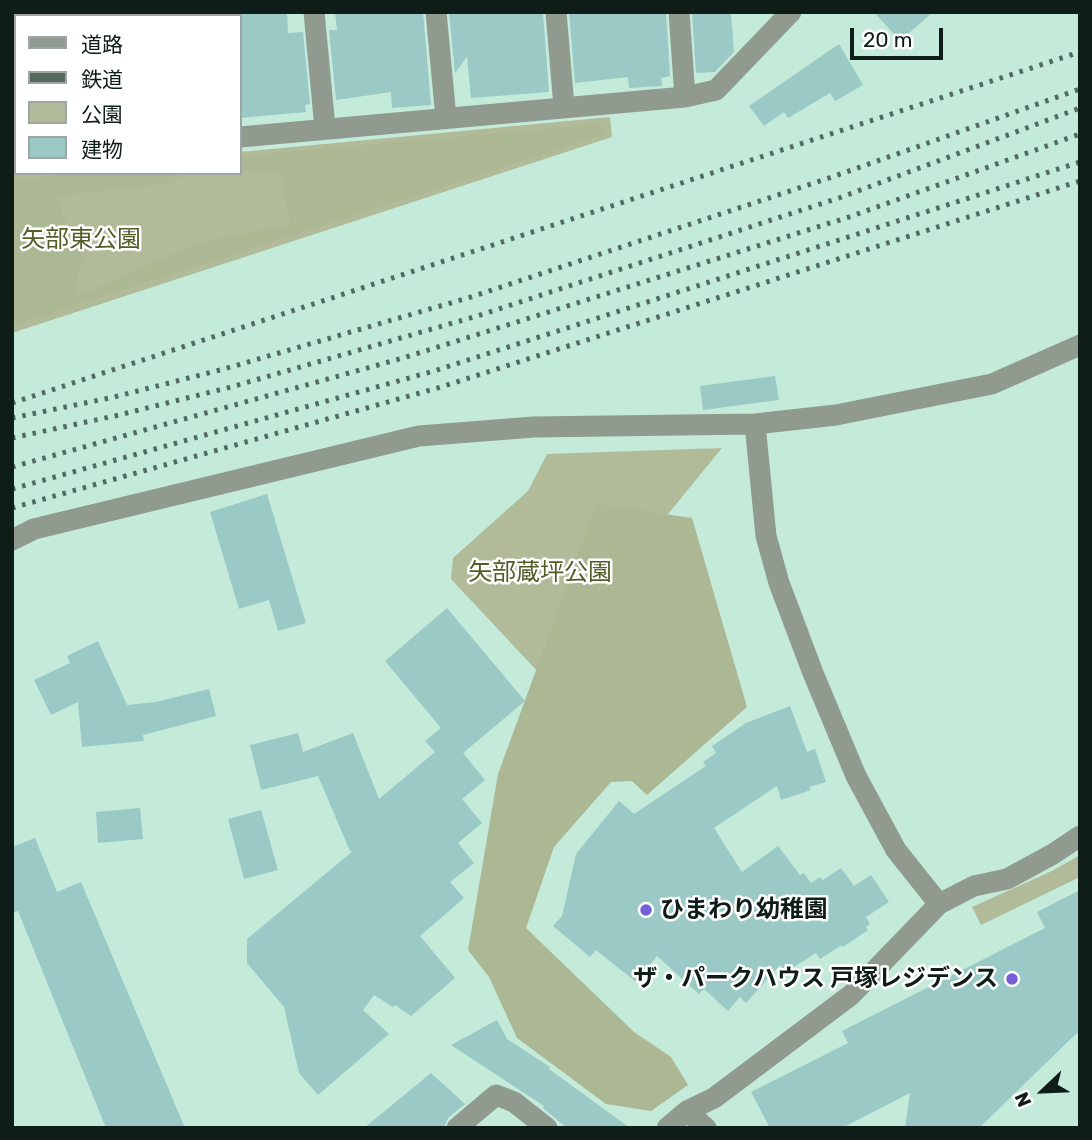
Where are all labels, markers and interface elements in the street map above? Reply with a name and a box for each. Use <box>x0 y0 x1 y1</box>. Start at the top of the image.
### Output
legend <box>14 14 242 175</box>
scale bar <box>854 14 947 58</box>
text: 20 m <box>863 27 912 52</box>
text: 道路 <box>81 32 123 57</box>
text: 鉄道 <box>81 67 123 92</box>
text: 公園 <box>81 102 123 127</box>
text: 建物 <box>81 137 123 162</box>
park label: 矢部東公園 <box>21 226 141 254</box>
park label: 矢部蔵坪公園 <box>468 559 612 587</box>
place label: ひまわり幼稚園 <box>660 896 828 924</box>
marker: ひまわり幼稚園 <box>638 902 654 918</box>
place label: ザ・パークハウス 戸塚レジデンス <box>633 965 998 993</box>
marker: ザ・パークハウス 戸塚レジデンス <box>1004 971 1020 987</box>
north arrow <box>1008 1056 1078 1126</box>
text: N <box>1010 1089 1036 1110</box>

